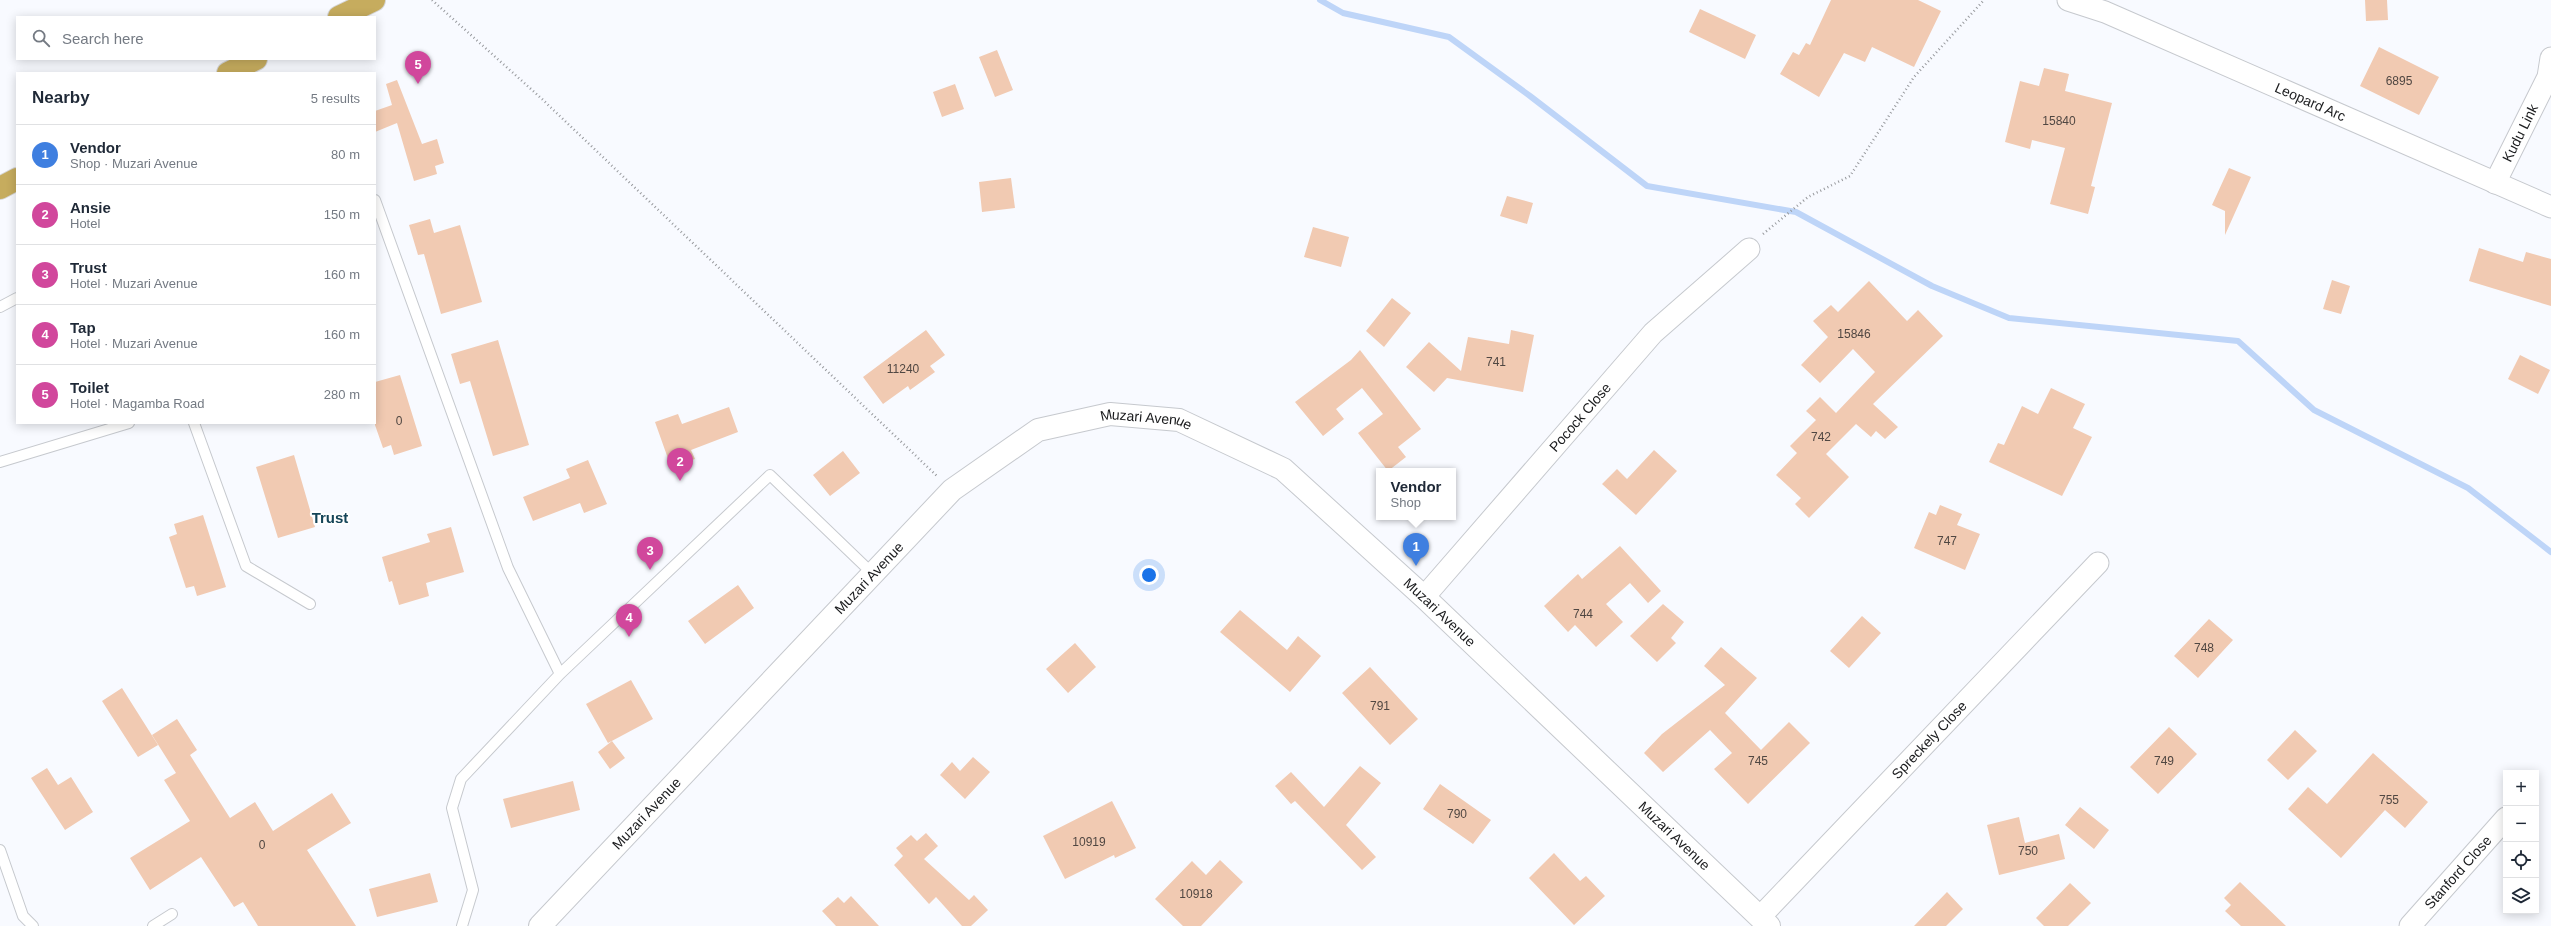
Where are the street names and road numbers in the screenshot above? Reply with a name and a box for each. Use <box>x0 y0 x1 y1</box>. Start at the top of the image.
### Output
street label: Leopard Arc <box>2272 79 2348 124</box>
street label: Kudu Link <box>2499 101 2542 164</box>
street label: Pocock Close <box>1546 379 1614 455</box>
street label: Muzari Avenue <box>1099 406 1195 433</box>
street label: Muzari Avenue <box>831 539 907 617</box>
street label: Muzari Avenue <box>1401 575 1479 650</box>
street label: Spreckely Close <box>1888 698 1970 782</box>
street label: Muzari Avenue <box>609 774 684 852</box>
street label: Muzari Avenue <box>1635 798 1713 874</box>
street label: Stanford Close <box>2421 832 2495 912</box>

